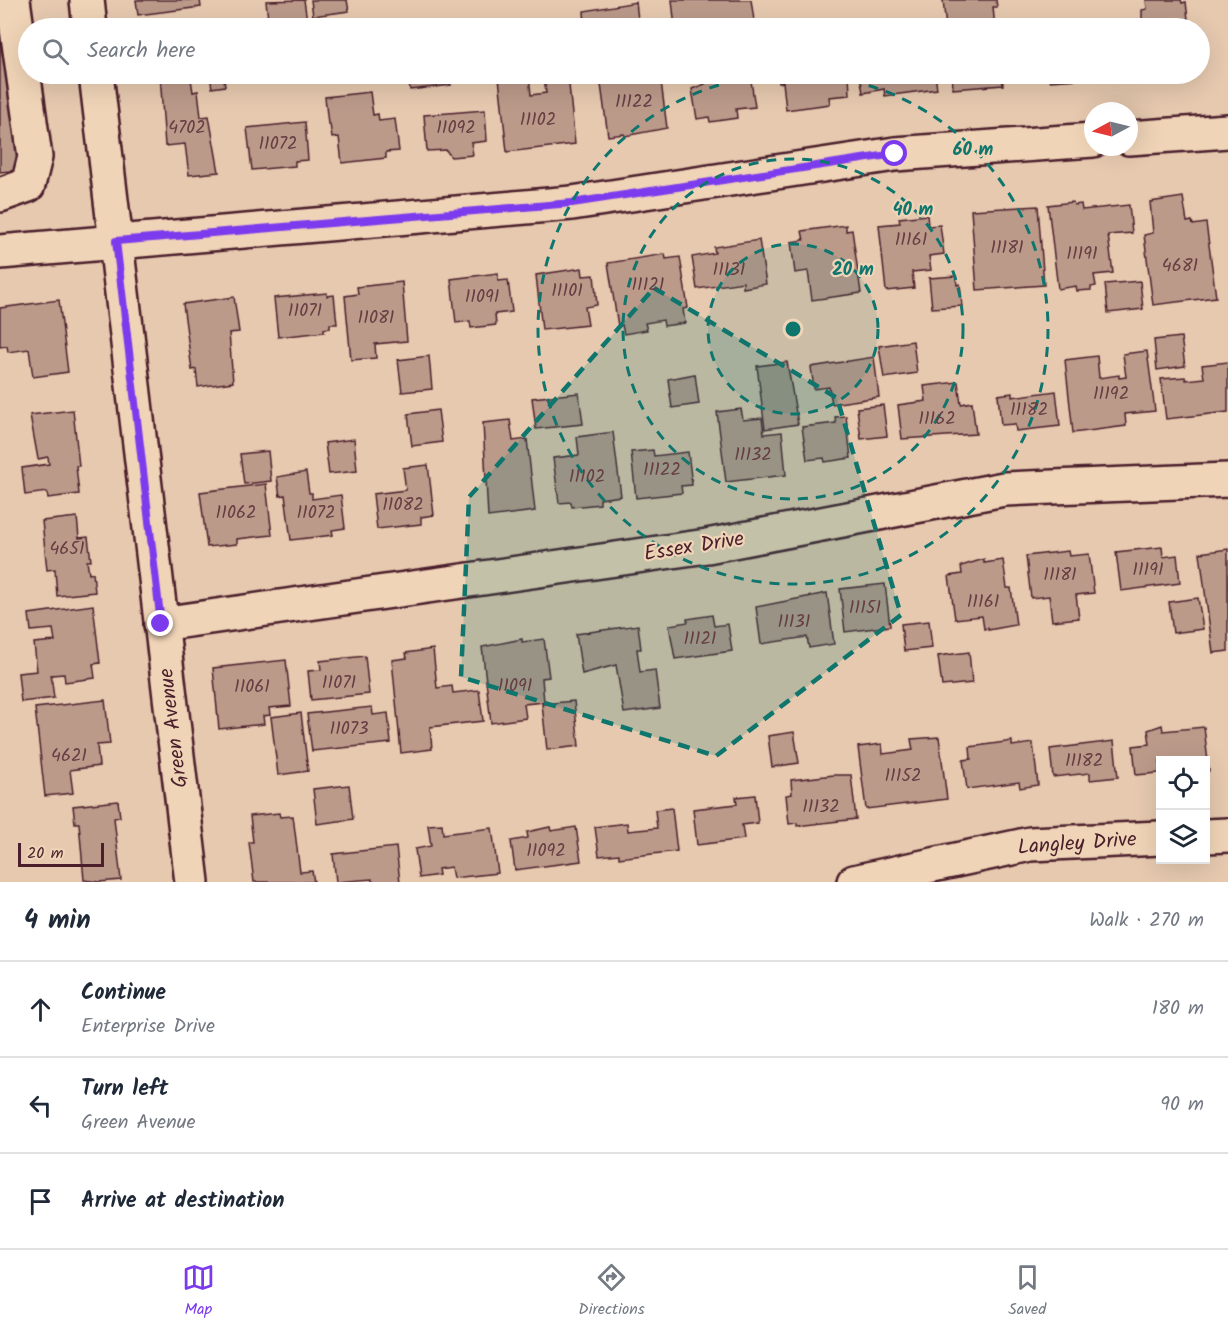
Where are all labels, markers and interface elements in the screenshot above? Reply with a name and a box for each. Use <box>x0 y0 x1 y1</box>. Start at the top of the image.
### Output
search box <box>18 18 1210 84</box>
text: Search here <box>87 34 195 69</box>
icon: search <box>39 35 72 68</box>
house number: 11122 <box>615 88 653 117</box>
north arrow <box>1084 102 1138 156</box>
house number: 11102 <box>520 106 556 135</box>
house number: 4702 <box>168 114 206 143</box>
house number: 11092 <box>436 114 476 143</box>
house number: 11072 <box>258 130 298 159</box>
text: 60 m <box>953 136 994 165</box>
route start <box>881 140 907 166</box>
text: 40 m <box>893 196 934 225</box>
house number: 11161 <box>895 226 927 255</box>
house number: 11181 <box>990 234 1024 263</box>
house number: 11191 <box>1066 240 1098 269</box>
house number: 4681 <box>1162 252 1198 281</box>
house number: 11131 <box>713 256 745 285</box>
text: 20 m <box>832 256 874 285</box>
house number: 11121 <box>631 271 665 300</box>
house number: 11101 <box>551 277 583 306</box>
house number: 11091 <box>465 283 499 312</box>
house number: 11071 <box>288 297 322 326</box>
house number: 11081 <box>358 304 394 333</box>
centre of rings <box>783 319 803 339</box>
house number: 11192 <box>1093 380 1129 409</box>
house number: 11182 <box>1010 396 1048 425</box>
house number: 11162 <box>918 405 956 434</box>
house number: 11132 <box>734 441 772 470</box>
house number: 11122 <box>643 456 681 485</box>
house number: 11102 <box>569 463 605 492</box>
house number: 11082 <box>382 491 424 520</box>
house number: 11062 <box>216 499 256 528</box>
house number: 11072 <box>296 499 336 528</box>
street label: Essex Drive <box>642 523 747 571</box>
house number: 4651 <box>49 535 85 564</box>
house number: 11191 <box>1132 556 1164 585</box>
house number: 11181 <box>1043 561 1077 590</box>
house number: 11161 <box>967 588 999 617</box>
house number: 11151 <box>849 594 881 623</box>
house number: 11131 <box>778 608 810 637</box>
route end <box>147 610 173 636</box>
house number: 11121 <box>683 625 717 654</box>
street label: Green Avenue <box>150 666 198 790</box>
house number: 11071 <box>322 669 356 698</box>
house number: 11091 <box>498 672 532 701</box>
house number: 11061 <box>234 673 270 702</box>
house number: 11073 <box>330 715 368 744</box>
house number: 4621 <box>51 742 87 771</box>
house number: 11182 <box>1065 747 1103 776</box>
map controls <box>1156 756 1210 864</box>
button: locate <box>1156 756 1210 810</box>
house number: 11152 <box>884 762 922 791</box>
house number: 11132 <box>802 793 840 822</box>
button: layers <box>1156 810 1210 864</box>
street label: Langley Drive <box>1016 823 1138 865</box>
house number: 11092 <box>526 837 566 866</box>
scale bar <box>18 840 104 868</box>
text: 20 m <box>27 841 63 866</box>
text: 4 min <box>24 900 91 942</box>
text: Walk · 270 m <box>1089 905 1204 937</box>
text: Continue <box>81 976 166 1011</box>
icon: ahead <box>24 993 57 1026</box>
text: 180 m <box>1152 993 1204 1025</box>
text: Enterprise Drive <box>81 1011 215 1043</box>
text: Turn left <box>81 1072 168 1107</box>
icon: left <box>24 1089 57 1122</box>
text: 90 m <box>1160 1089 1204 1121</box>
text: Green Avenue <box>81 1107 195 1139</box>
text: Arrive at destination <box>81 1184 284 1219</box>
icon: arrive <box>24 1185 57 1218</box>
tab: Map <box>182 1261 215 1322</box>
tab: Directions <box>578 1261 645 1322</box>
tab: Saved <box>1008 1261 1046 1322</box>

